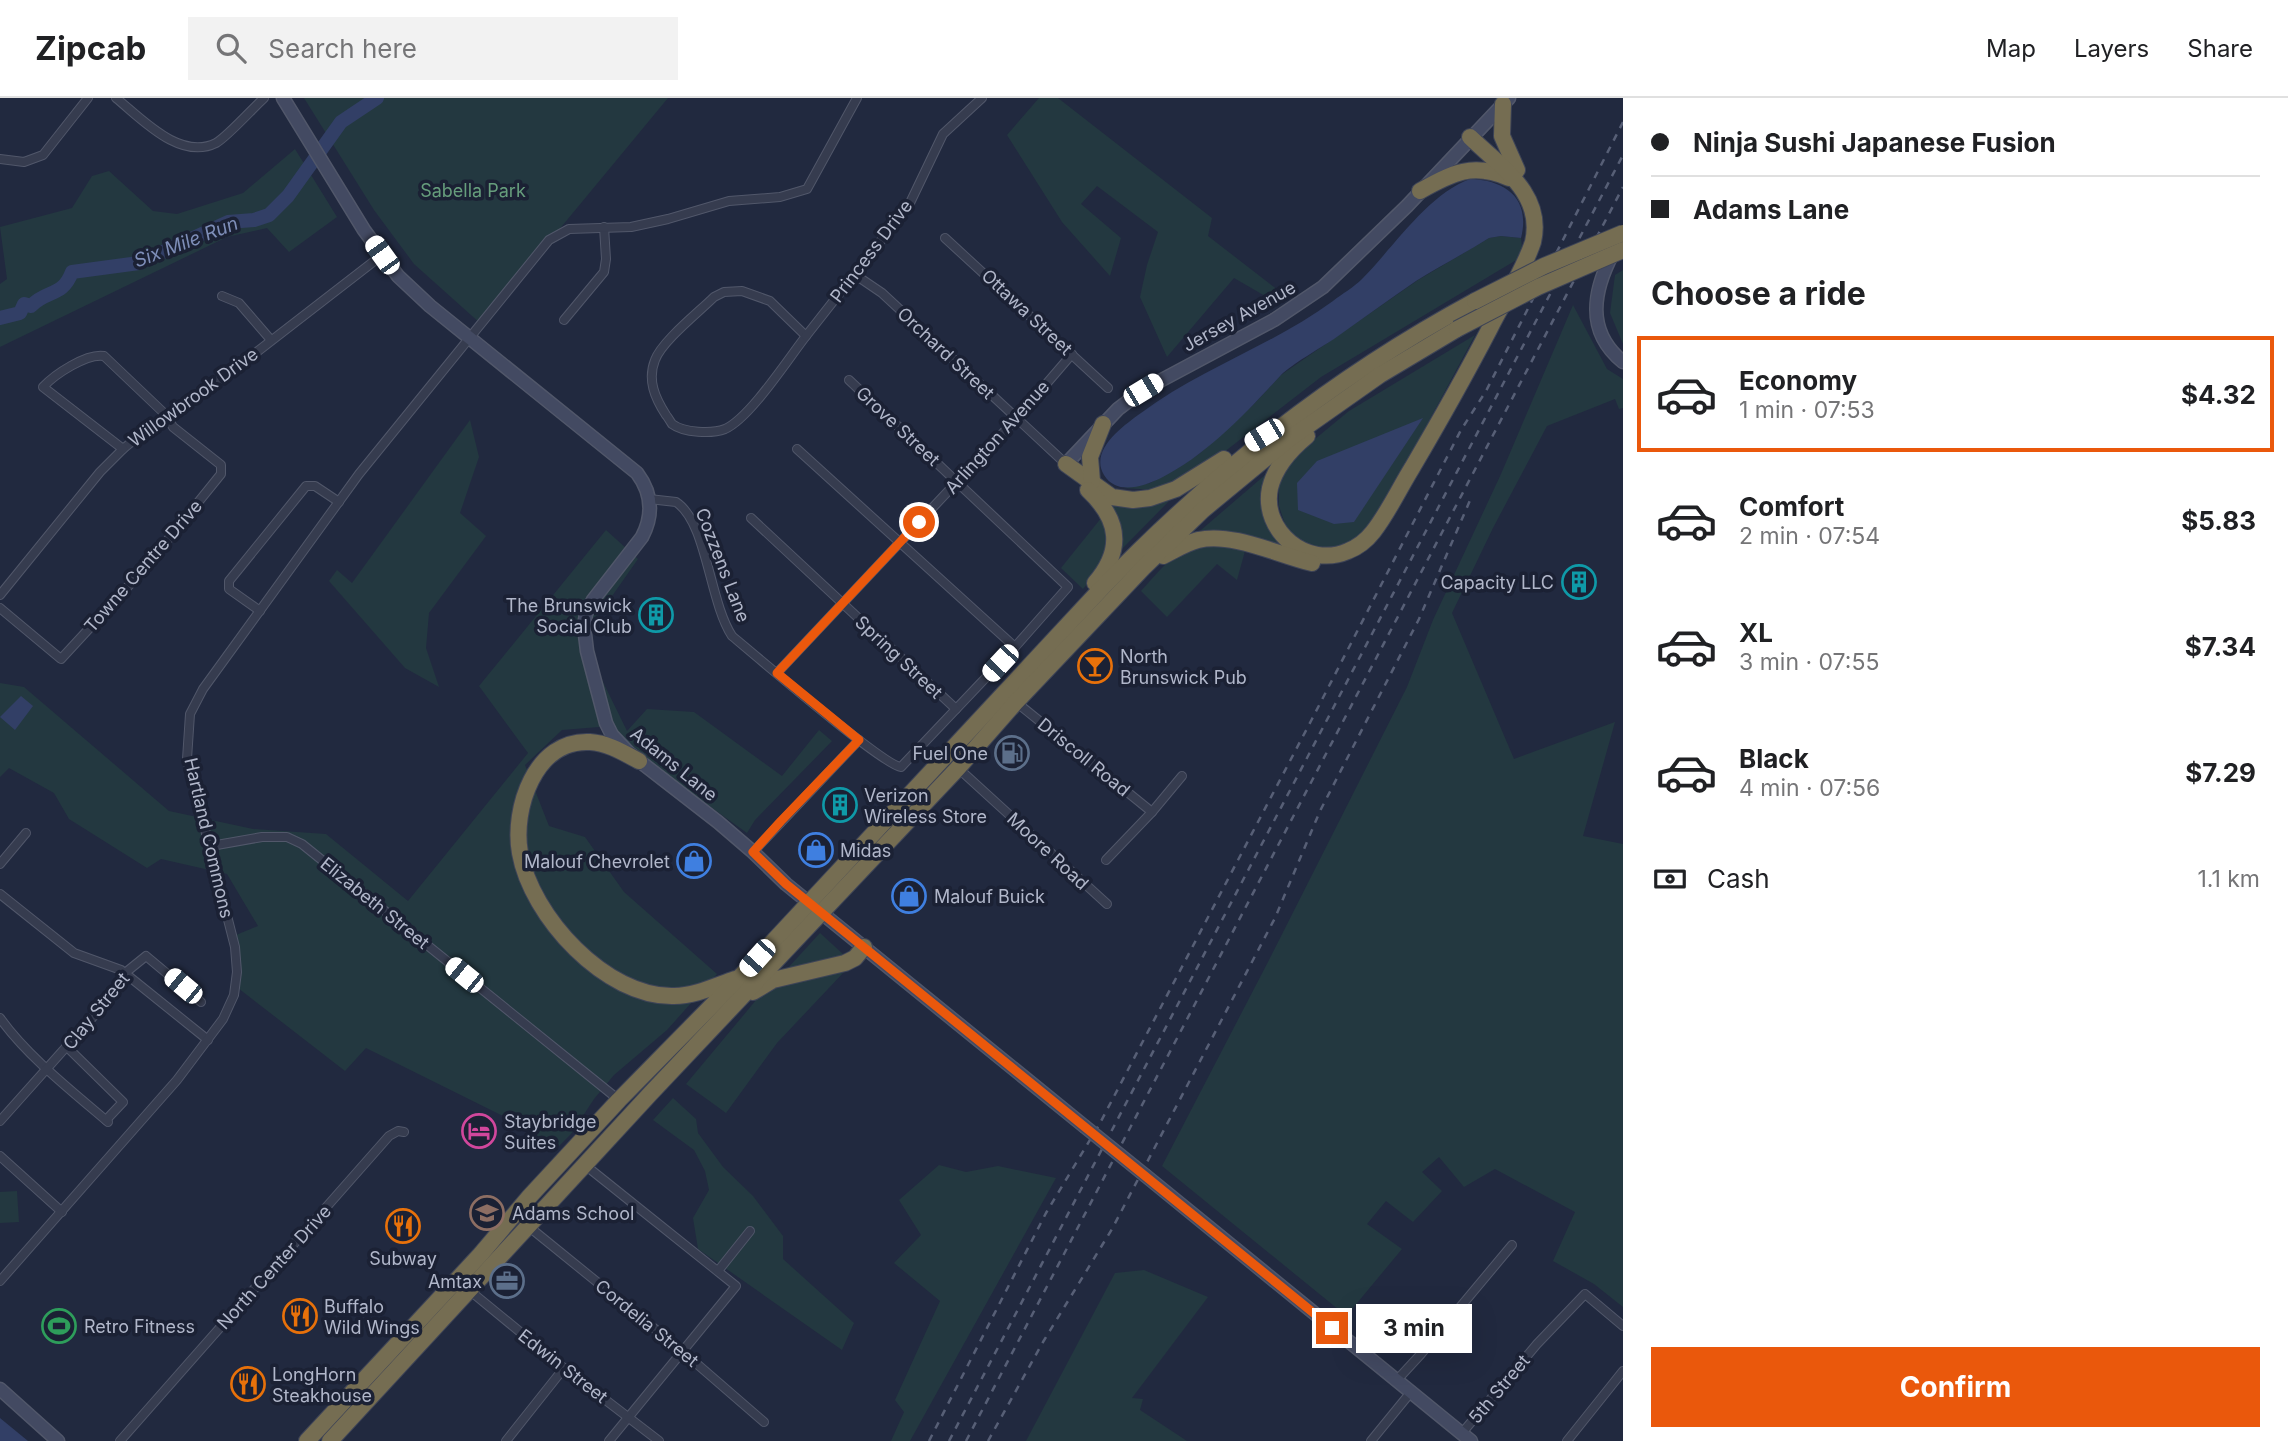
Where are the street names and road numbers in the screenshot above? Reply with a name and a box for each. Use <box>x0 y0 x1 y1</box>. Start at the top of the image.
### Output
street label: Princess Drive <box>826 196 916 306</box>
street label: Ottawa Street <box>977 265 1077 359</box>
street label: Jersey Avenue <box>1179 276 1299 356</box>
street label: Orchard Street <box>893 303 999 403</box>
street label: Willowbrook Drive <box>124 343 262 451</box>
street label: Arlington Avenue <box>941 376 1053 498</box>
street label: Grove Street <box>852 382 944 470</box>
street label: Towne Centre Drive <box>80 496 206 636</box>
street label: Cozzens Lane <box>692 505 754 625</box>
street label: Spring Street <box>851 611 947 703</box>
street label: Driscoll Road <box>1034 714 1134 800</box>
street label: Adams Lane <box>626 723 722 805</box>
street label: Hartland Commons <box>180 756 238 920</box>
street label: Moore Road <box>1003 808 1093 894</box>
street label: Elizabeth Street <box>317 853 434 953</box>
street label: Clay Street <box>58 968 134 1054</box>
street label: North Center Drive <box>213 1201 335 1333</box>
street label: Cordelia Street <box>591 1275 703 1371</box>
street label: Edwin Street <box>514 1325 612 1407</box>
street label: 5th Street <box>1464 1350 1534 1428</box>

